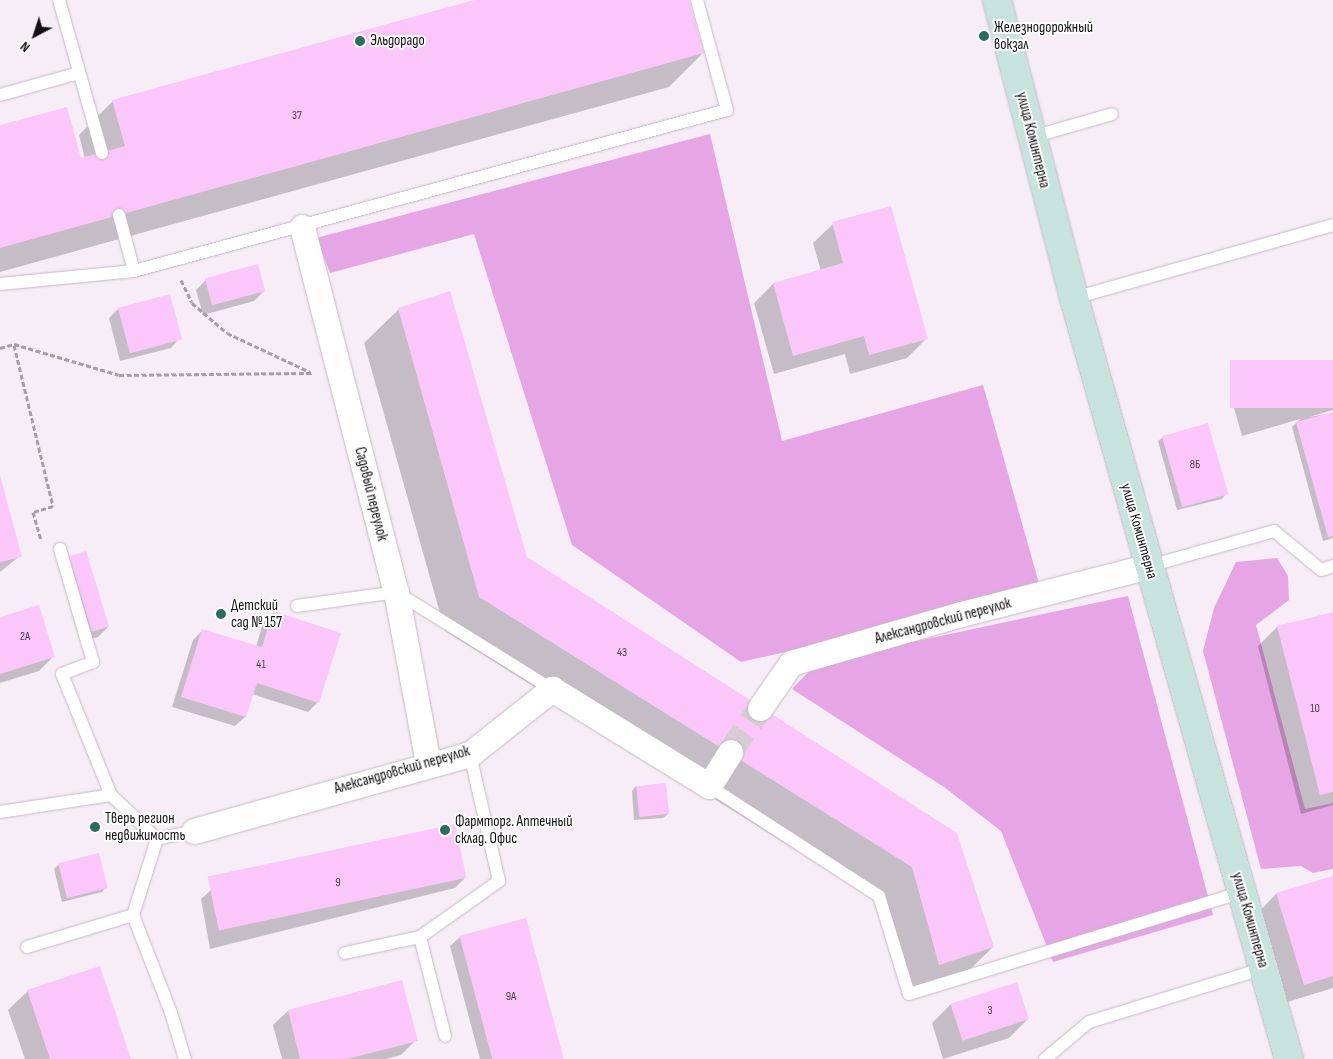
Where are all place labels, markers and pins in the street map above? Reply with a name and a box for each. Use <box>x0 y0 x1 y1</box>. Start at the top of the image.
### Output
place label: Железнодорожный вокзал <box>994 18 1093 53</box>
marker: Железнодорожный вокзал <box>978 30 990 42</box>
place label: Эльдорадо <box>370 32 425 50</box>
marker: Эльдорадо <box>354 35 366 47</box>
place label: Детский сад № 157 <box>231 596 282 631</box>
marker: Детский сад № 157 <box>215 608 227 620</box>
place label: Тверь регион недвижимость <box>105 809 185 844</box>
place label: Фармторг. Аптечный склад. Офис <box>455 812 572 847</box>
marker: Тверь регион недвижимость <box>89 821 101 833</box>
marker: Фармторг. Аптечный склад. Офис <box>439 824 451 836</box>

